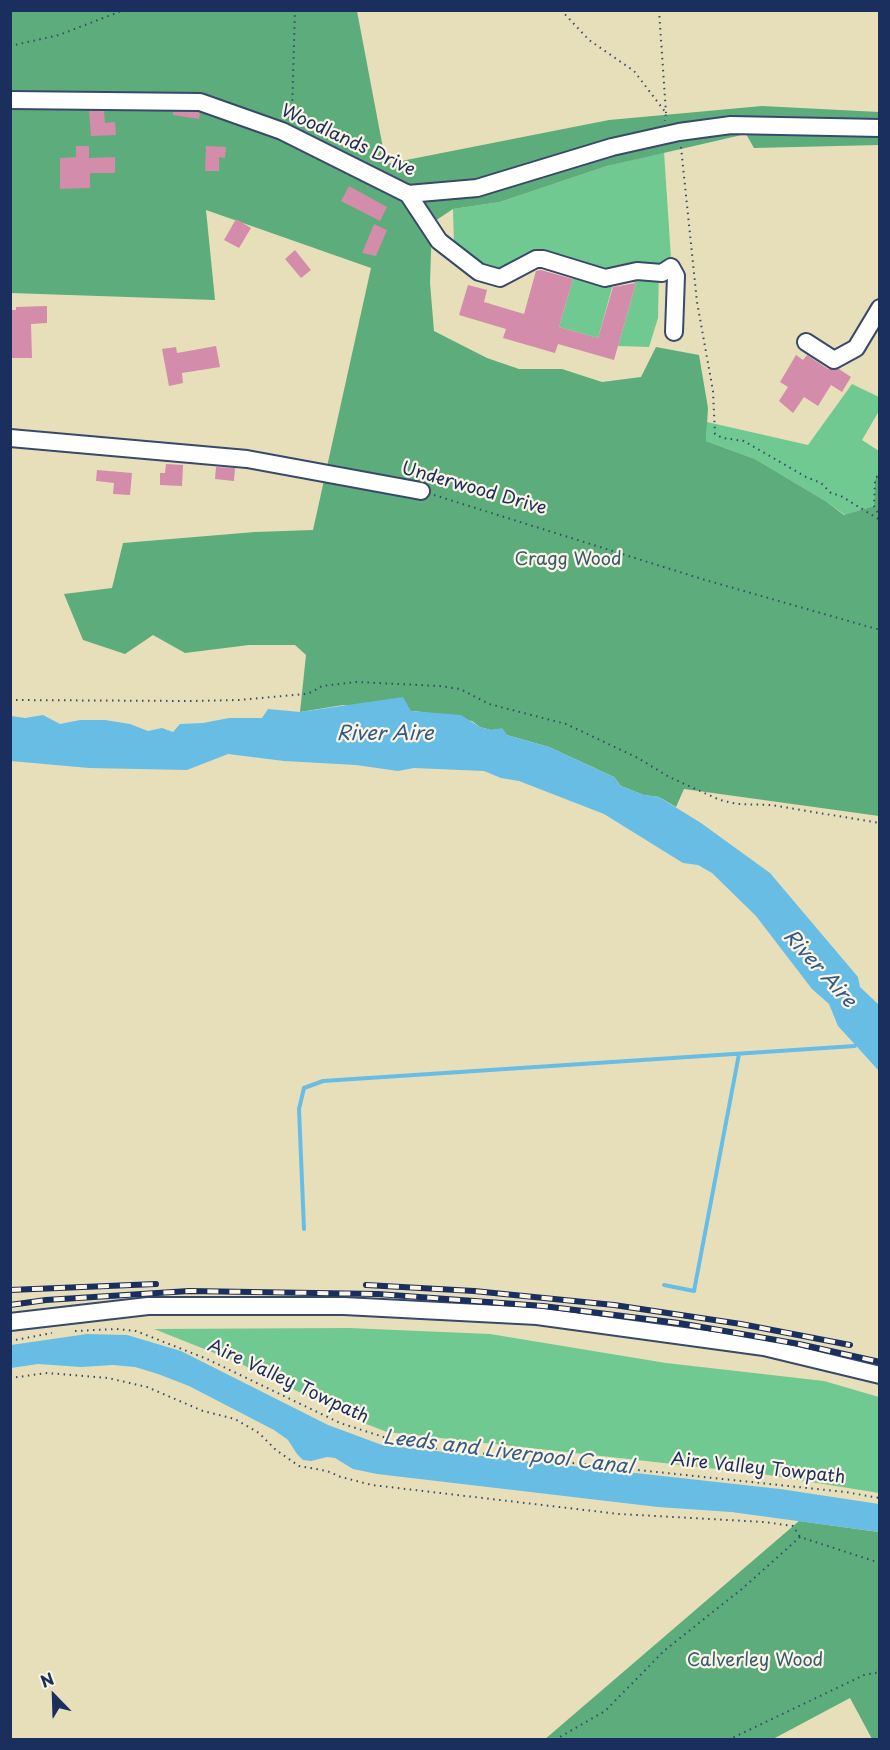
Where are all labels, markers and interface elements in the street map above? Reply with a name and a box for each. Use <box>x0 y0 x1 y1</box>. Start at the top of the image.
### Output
street label: Woodlands Drive <box>277 100 419 182</box>
street label: Underwood Drive <box>399 458 549 520</box>
park label: Cragg Wood <box>514 549 622 571</box>
water label: River Aire <box>337 722 433 746</box>
water label: River Aire <box>778 925 860 1013</box>
street label: Aire Valley Towpath <box>204 1335 372 1429</box>
water label: Leeds and Liverpool Canal <box>382 1426 634 1480</box>
street label: Aire Valley Towpath <box>670 1449 846 1489</box>
park label: Calverley Wood <box>687 1650 823 1672</box>
north arrow <box>24 1666 84 1726</box>
text: N <box>36 1666 57 1693</box>

